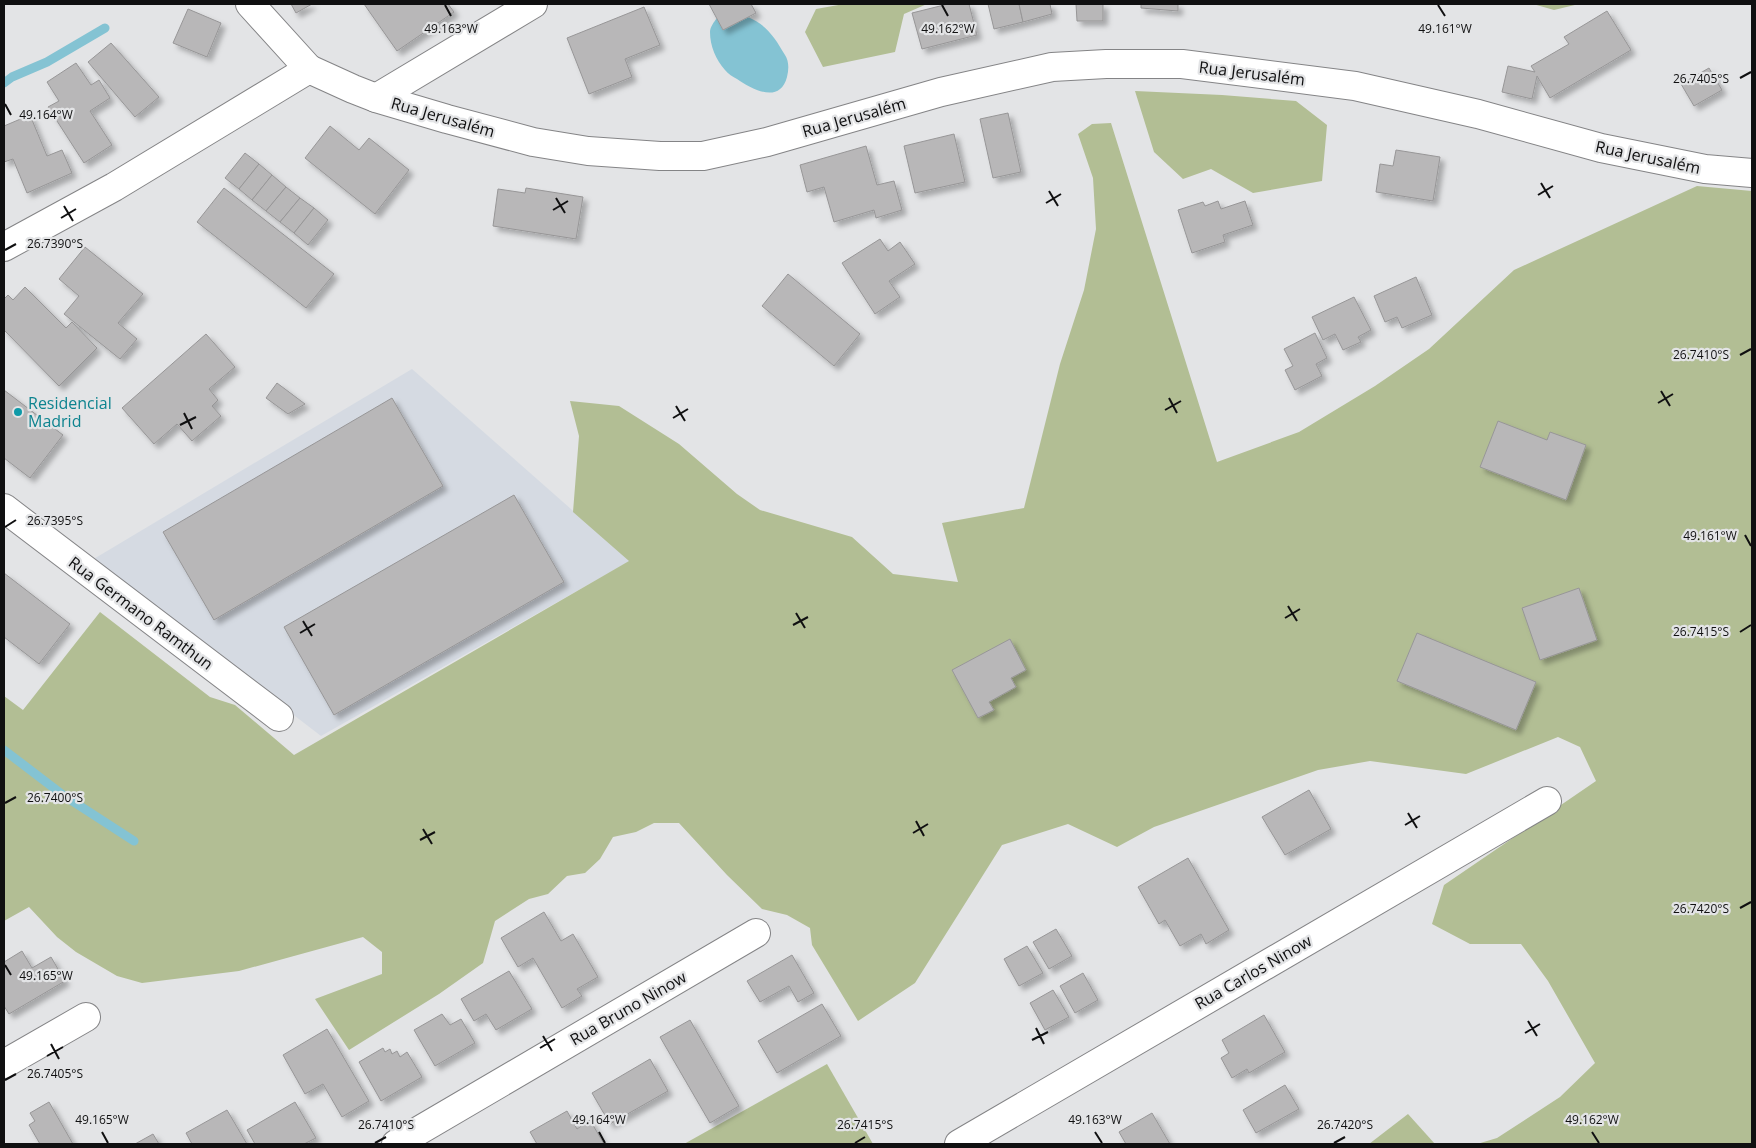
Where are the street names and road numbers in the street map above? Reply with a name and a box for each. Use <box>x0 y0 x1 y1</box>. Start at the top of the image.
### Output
street label: Rua Jerusalém <box>1198 56 1306 90</box>
street label: Rua Jerusalém <box>389 92 497 142</box>
street label: Rua Jerusalém <box>800 92 908 142</box>
street label: Rua Jerusalém <box>1594 135 1702 179</box>
street label: Rua Germano Ramthun <box>64 551 218 675</box>
street label: Rua Carlos Ninow <box>1191 929 1316 1014</box>
street label: Rua Bruno Ninow <box>566 965 691 1050</box>

